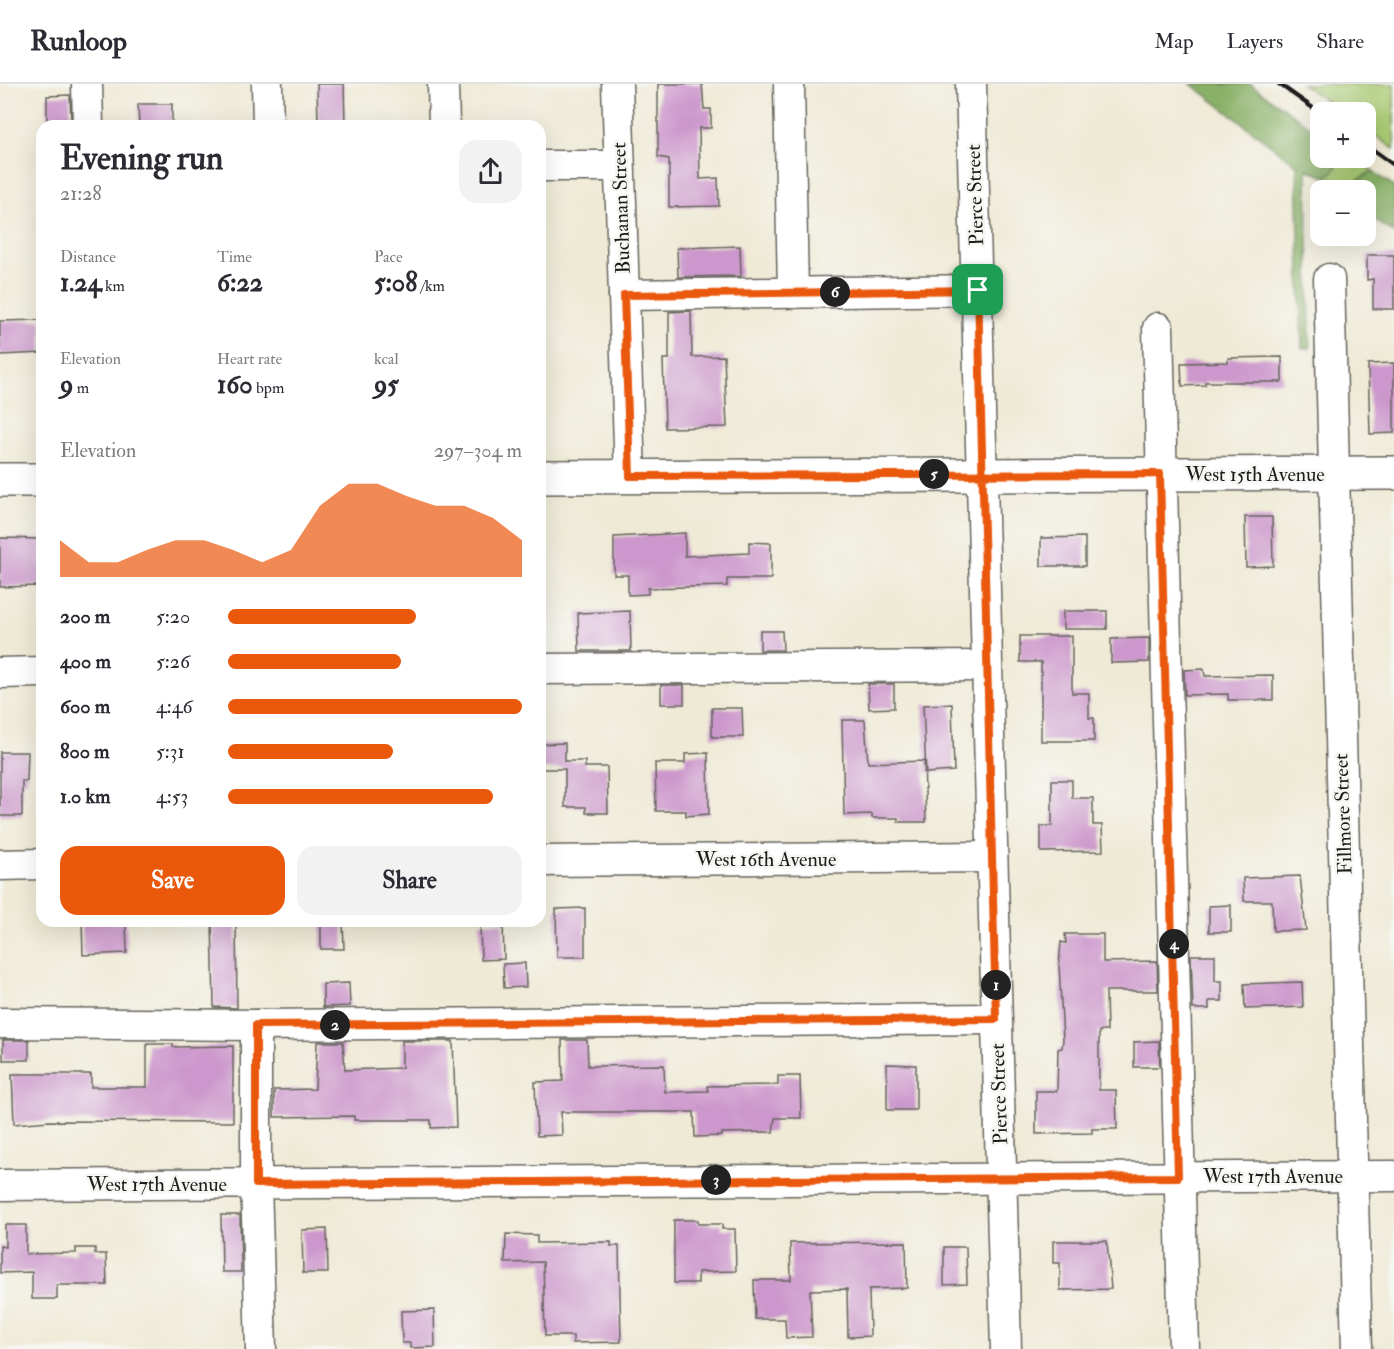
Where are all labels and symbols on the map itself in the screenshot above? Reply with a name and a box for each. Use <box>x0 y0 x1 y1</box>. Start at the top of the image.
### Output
street label: Buchanan Street <box>606 141 636 274</box>
street label: Pierce Street <box>961 143 989 246</box>
pin <box>952 264 1003 315</box>
pin: 6 <box>820 277 850 307</box>
pin: 5 <box>919 459 949 489</box>
street label: West 15th Avenue <box>1184 462 1325 487</box>
street label: Fillmore Street <box>1328 752 1358 875</box>
street label: West 16th Avenue <box>695 847 836 872</box>
pin: 4 <box>1159 929 1189 959</box>
pin: 1 <box>981 970 1011 1000</box>
pin: 2 <box>320 1010 350 1040</box>
street label: Pierce Street <box>985 1042 1013 1145</box>
street label: West 17th Avenue <box>1202 1164 1343 1189</box>
pin: 3 <box>701 1165 731 1195</box>
street label: West 17th Avenue <box>86 1172 227 1197</box>

